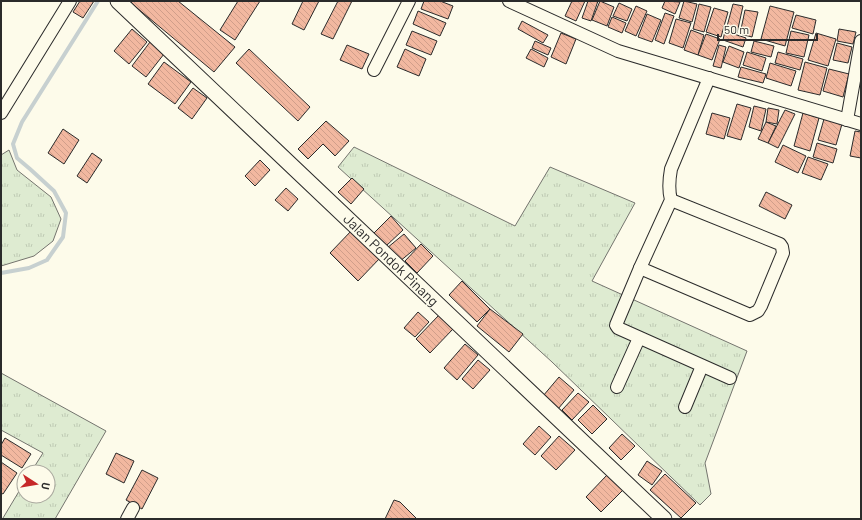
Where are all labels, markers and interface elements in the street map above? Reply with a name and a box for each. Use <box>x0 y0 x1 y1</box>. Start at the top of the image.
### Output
scale bar <box>718 16 817 42</box>
text: 50 m <box>724 22 749 36</box>
street label: Jalan Pondok Pinang <box>340 210 442 309</box>
north arrow <box>16 464 56 504</box>
text: U <box>39 481 53 491</box>

